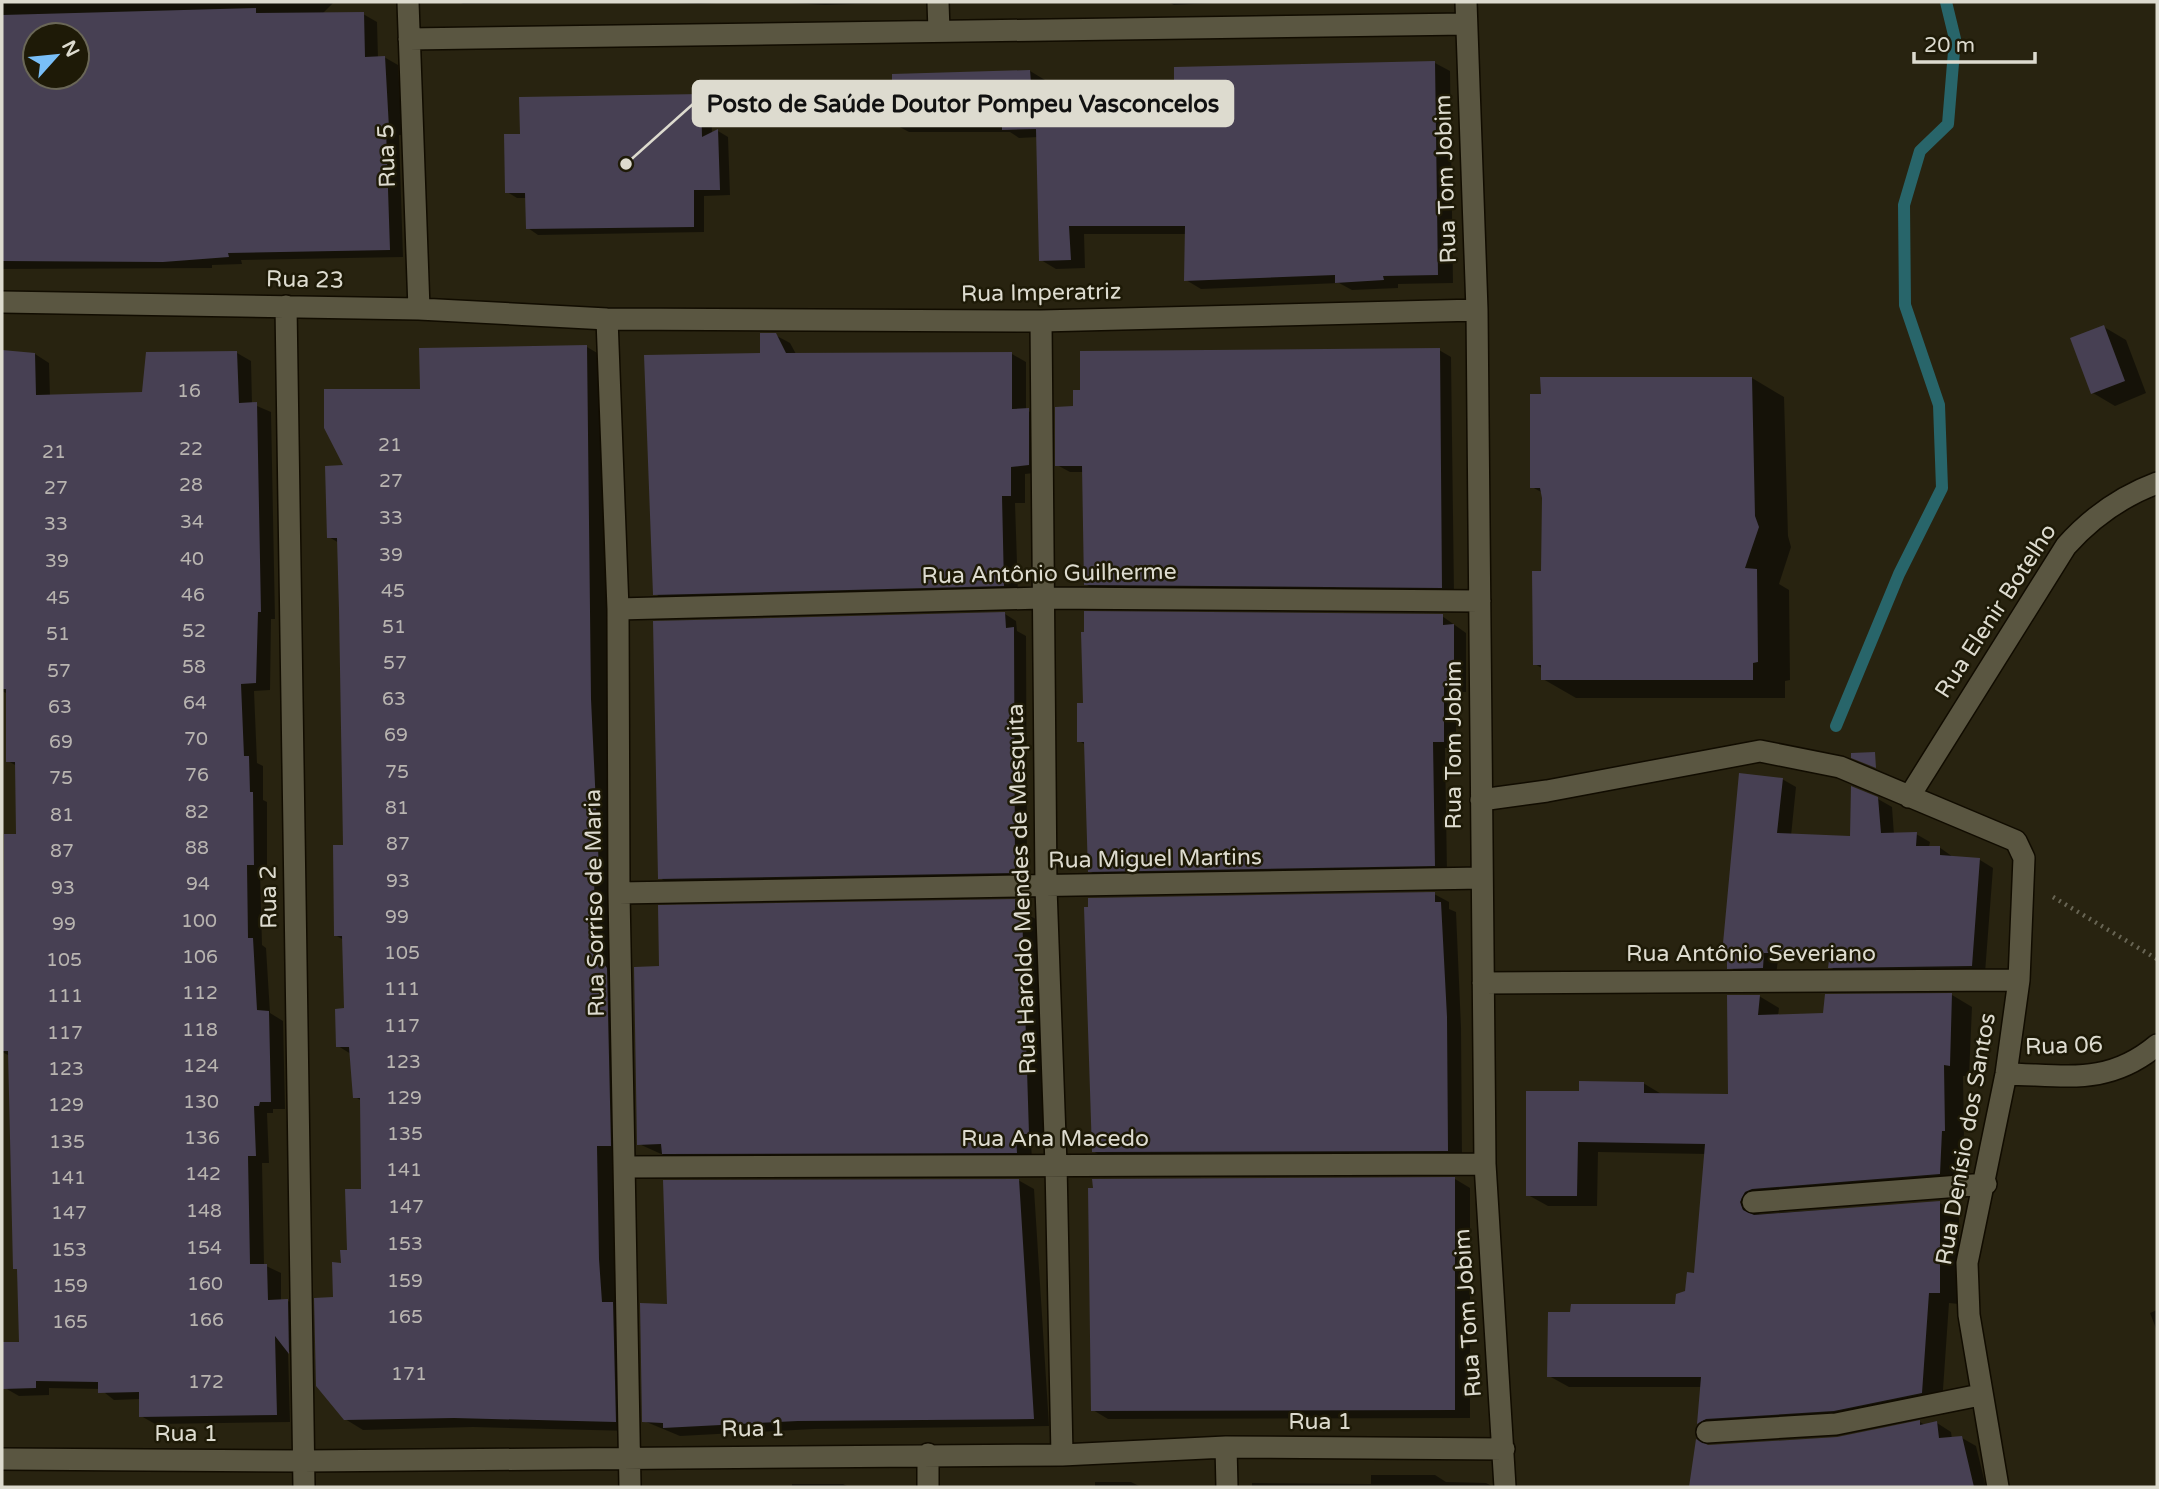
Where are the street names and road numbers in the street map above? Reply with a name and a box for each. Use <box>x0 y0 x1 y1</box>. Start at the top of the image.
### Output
street label: Rua Tom Jobim <box>1429 94 1463 264</box>
street label: Rua 5 <box>372 124 402 188</box>
street label: Rua 23 <box>266 265 344 295</box>
street label: Rua Imperatriz <box>961 278 1121 308</box>
street label: Rua Elenir Botelho <box>1929 519 2063 703</box>
street label: Rua Antônio Guilherme <box>921 558 1177 590</box>
street label: Rua Tom Jobim <box>1440 661 1468 829</box>
street label: Rua Haroldo Mendes de Mesquita <box>1002 703 1042 1075</box>
street label: Rua Sorriso de Maria <box>579 789 611 1017</box>
street label: Rua Miguel Martins <box>1048 843 1262 875</box>
street label: Rua 2 <box>254 865 284 929</box>
street label: Rua Antônio Severiano <box>1626 940 1876 968</box>
street label: Rua Denísio dos Santos <box>1930 1011 2002 1267</box>
street label: Rua 06 <box>2024 1031 2104 1061</box>
street label: Rua Ana Macedo <box>961 1125 1149 1153</box>
street label: Rua Tom Jobim <box>1448 1228 1488 1398</box>
street label: Rua 1 <box>1288 1408 1352 1436</box>
street label: Rua 1 <box>721 1414 785 1444</box>
street label: Rua 1 <box>154 1420 218 1448</box>

